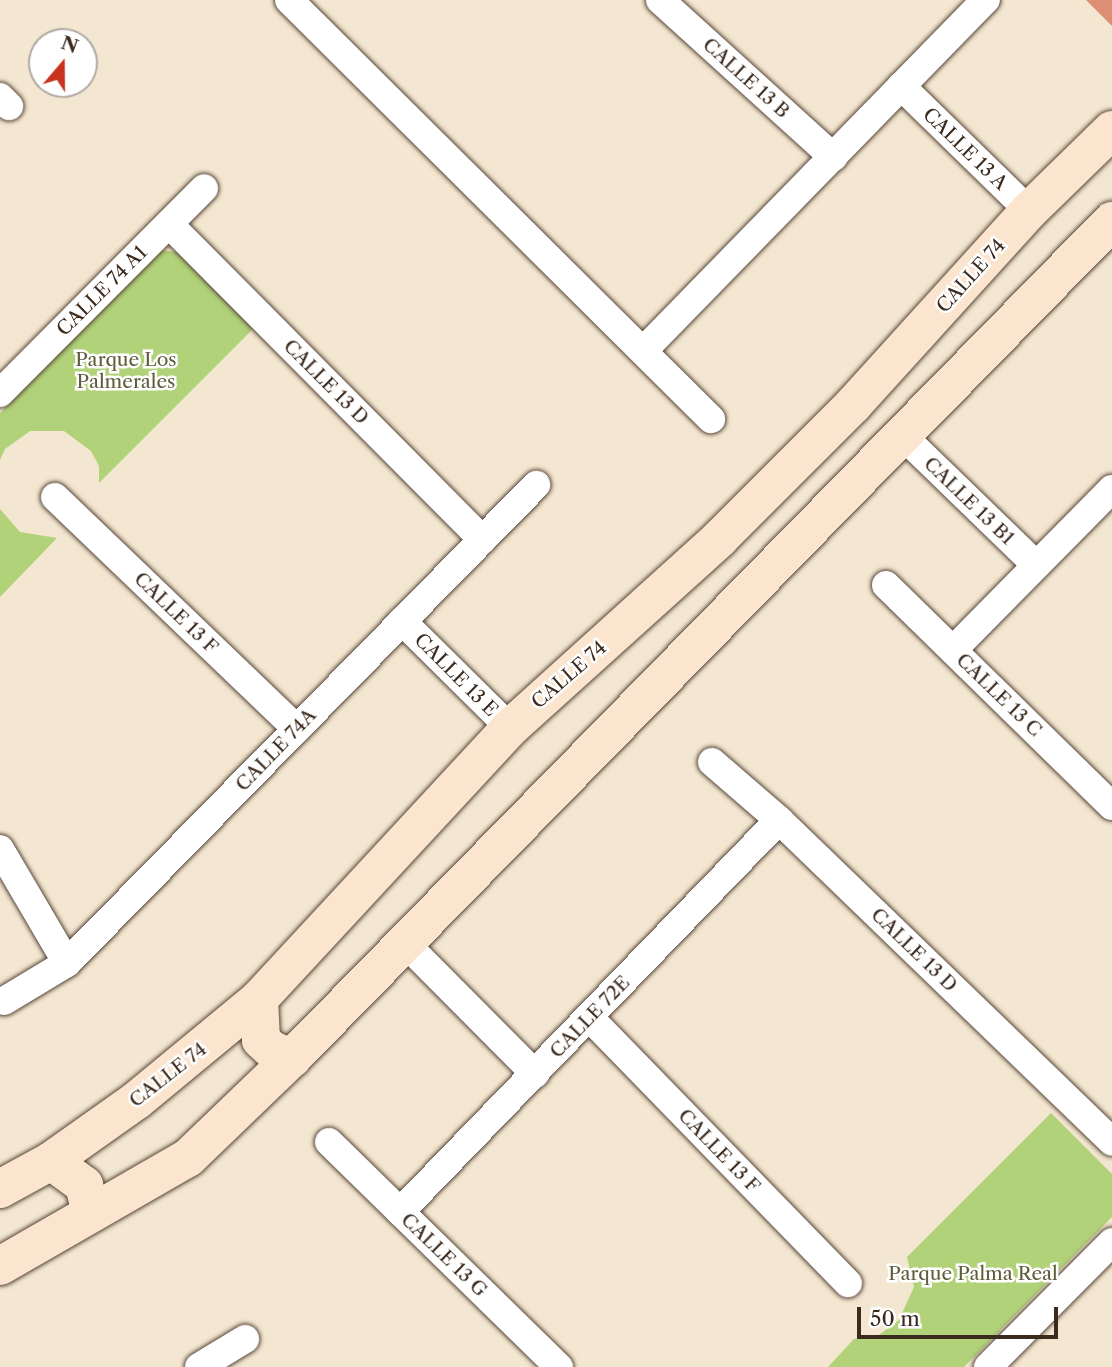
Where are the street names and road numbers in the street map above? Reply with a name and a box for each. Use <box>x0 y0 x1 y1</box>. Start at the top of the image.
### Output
street label: CALLE 13 B <box>698 33 794 123</box>
street label: CALLE 13 A <box>918 103 1012 195</box>
street label: CALLE 74 <box>932 234 1010 318</box>
street label: CALLE 74 A1 <box>52 241 152 341</box>
street label: CALLE 13 D <box>279 335 373 429</box>
street label: CALLE 13 B1 <box>919 452 1019 550</box>
street label: CALLE 13 F <box>129 567 223 659</box>
street label: CALLE 13 E <box>410 629 502 721</box>
street label: CALLE 74 <box>527 636 611 714</box>
street label: CALLE 13 C <box>952 649 1046 741</box>
street label: CALLE 74A <box>231 704 321 796</box>
street label: CALLE 13 D <box>866 903 962 997</box>
street label: CALLE 72E <box>545 971 635 1063</box>
street label: CALLE 74 <box>125 1038 211 1112</box>
street label: CALLE 13 F <box>673 1104 765 1198</box>
street label: CALLE 13 G <box>396 1208 492 1302</box>

